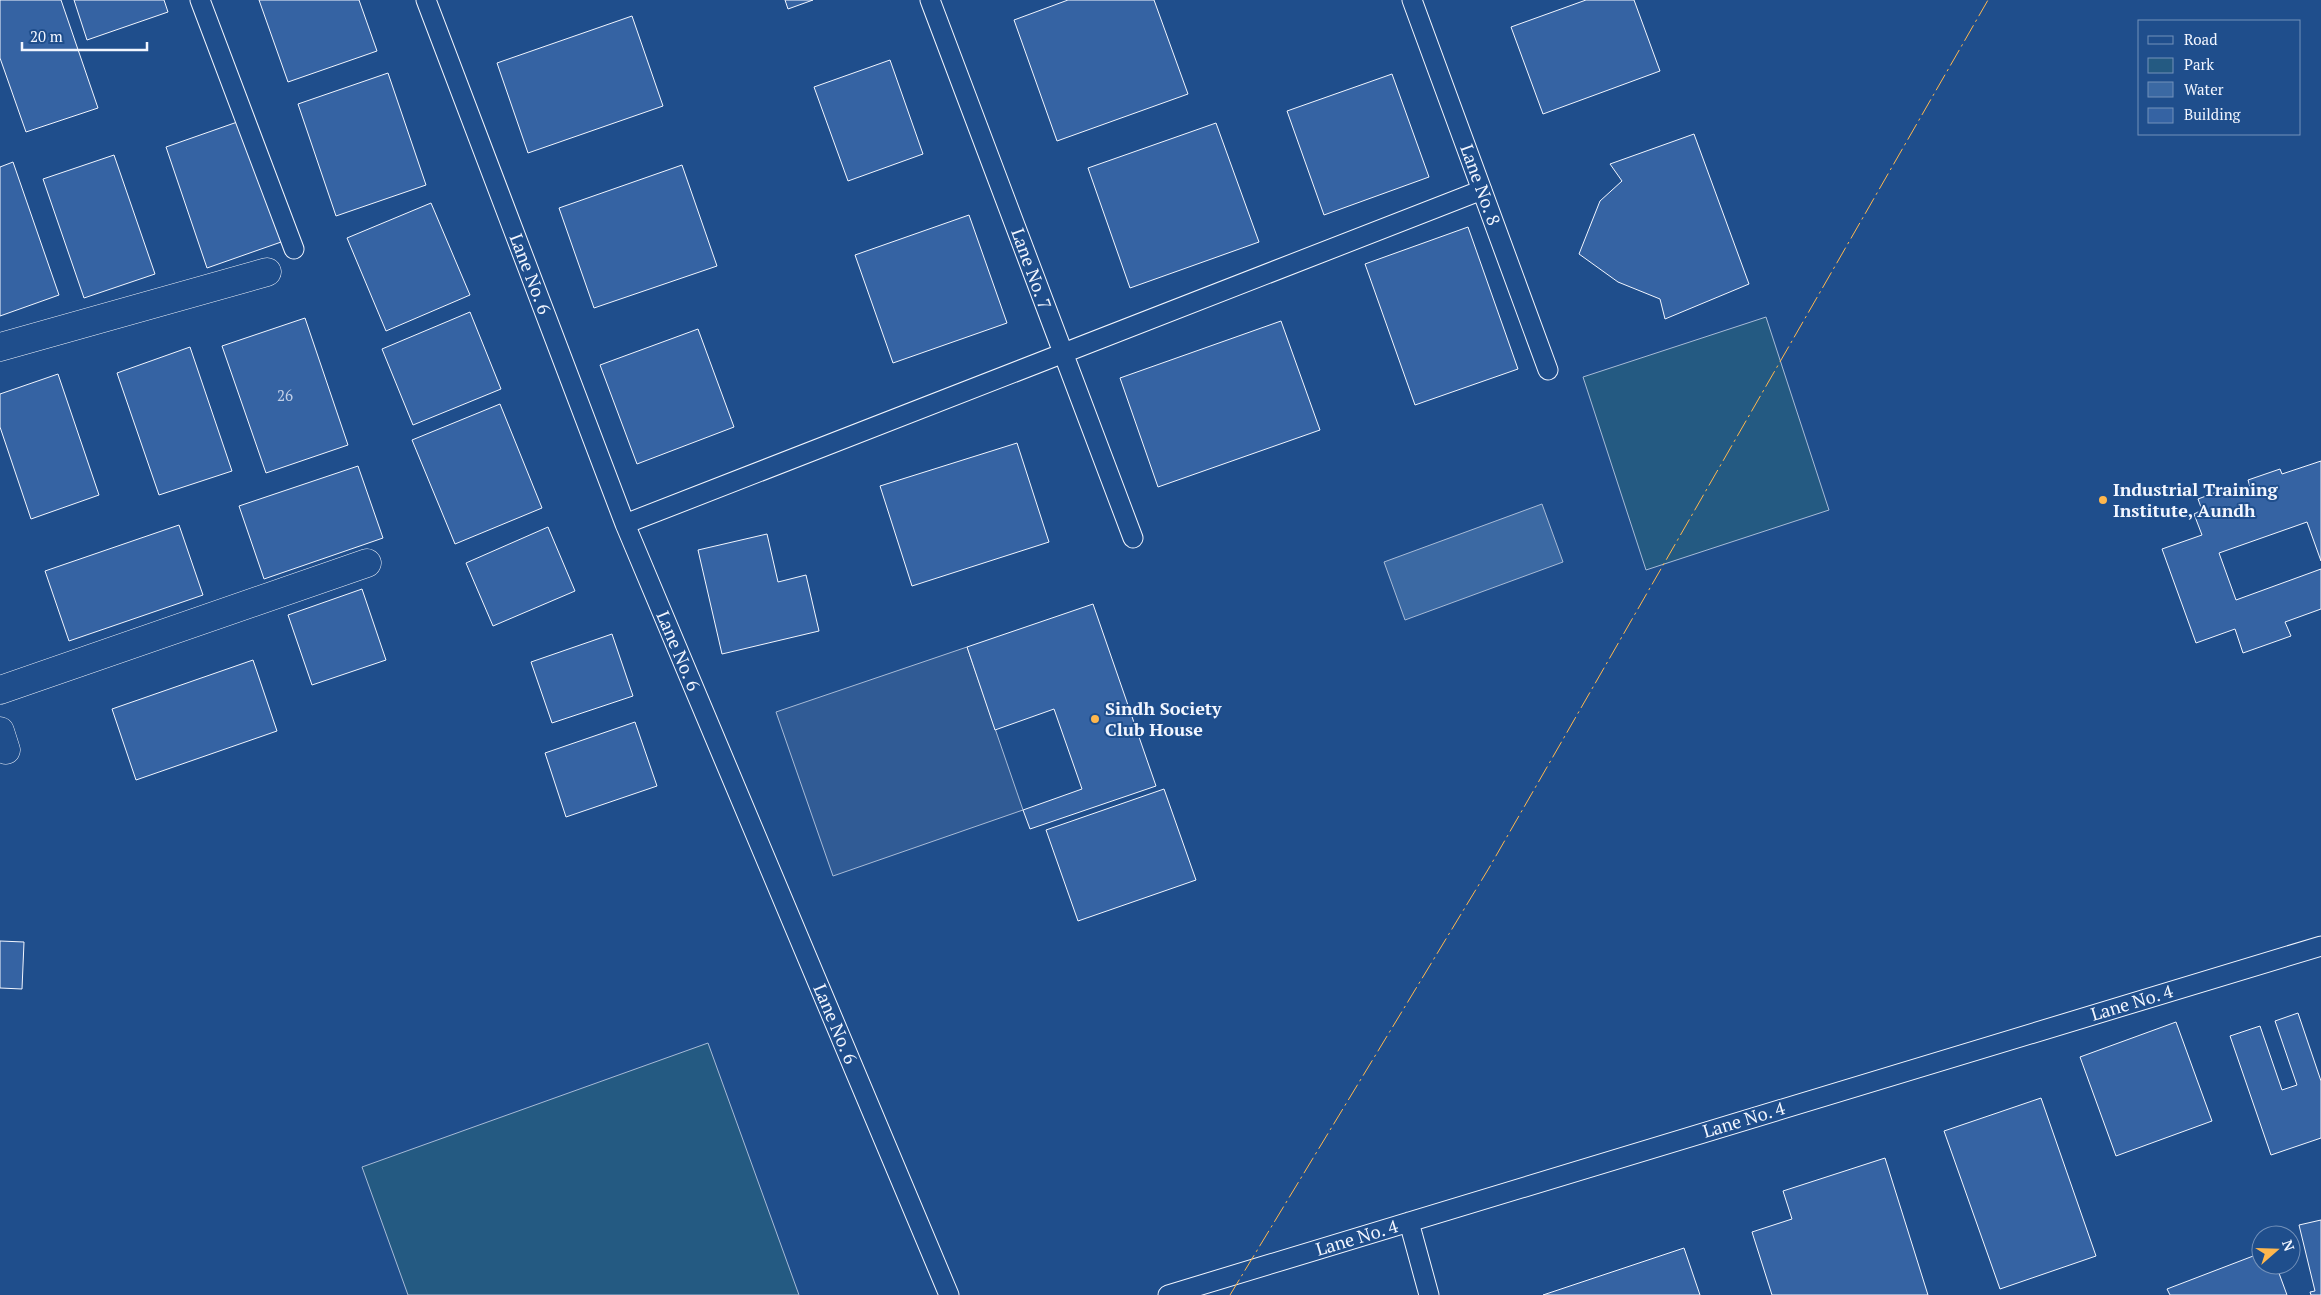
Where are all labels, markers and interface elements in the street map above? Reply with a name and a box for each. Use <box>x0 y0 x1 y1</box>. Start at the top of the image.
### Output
scale bar <box>22 20 148 52</box>
legend <box>2138 20 2301 135</box>
text: 20 m <box>30 26 63 46</box>
text: Road <box>2184 29 2217 49</box>
text: Park <box>2184 54 2214 74</box>
text: Water <box>2184 79 2224 99</box>
text: Building <box>2184 104 2242 124</box>
street label: Lane No. 8 <box>1455 141 1507 228</box>
street label: Lane No. 7 <box>1006 225 1058 312</box>
street label: Lane No. 6 <box>505 230 557 318</box>
house number: 26 <box>277 385 293 405</box>
place label: Industrial Training Institute, Aundh <box>2113 477 2279 522</box>
marker: Industrial Training Institute, Aundh <box>2097 494 2109 506</box>
street label: Lane No. 6 <box>651 607 707 695</box>
place label: Sindh Society Club House <box>1105 696 1222 741</box>
marker: Sindh Society Club House <box>1089 713 1101 725</box>
street label: Lane No. 4 <box>2088 978 2176 1026</box>
street label: Lane No. 6 <box>808 980 864 1068</box>
street label: Lane No. 4 <box>1700 1095 1788 1143</box>
street label: Lane No. 4 <box>1313 1213 1401 1261</box>
north arrow <box>2251 1225 2301 1275</box>
text: N <box>2278 1237 2300 1254</box>

